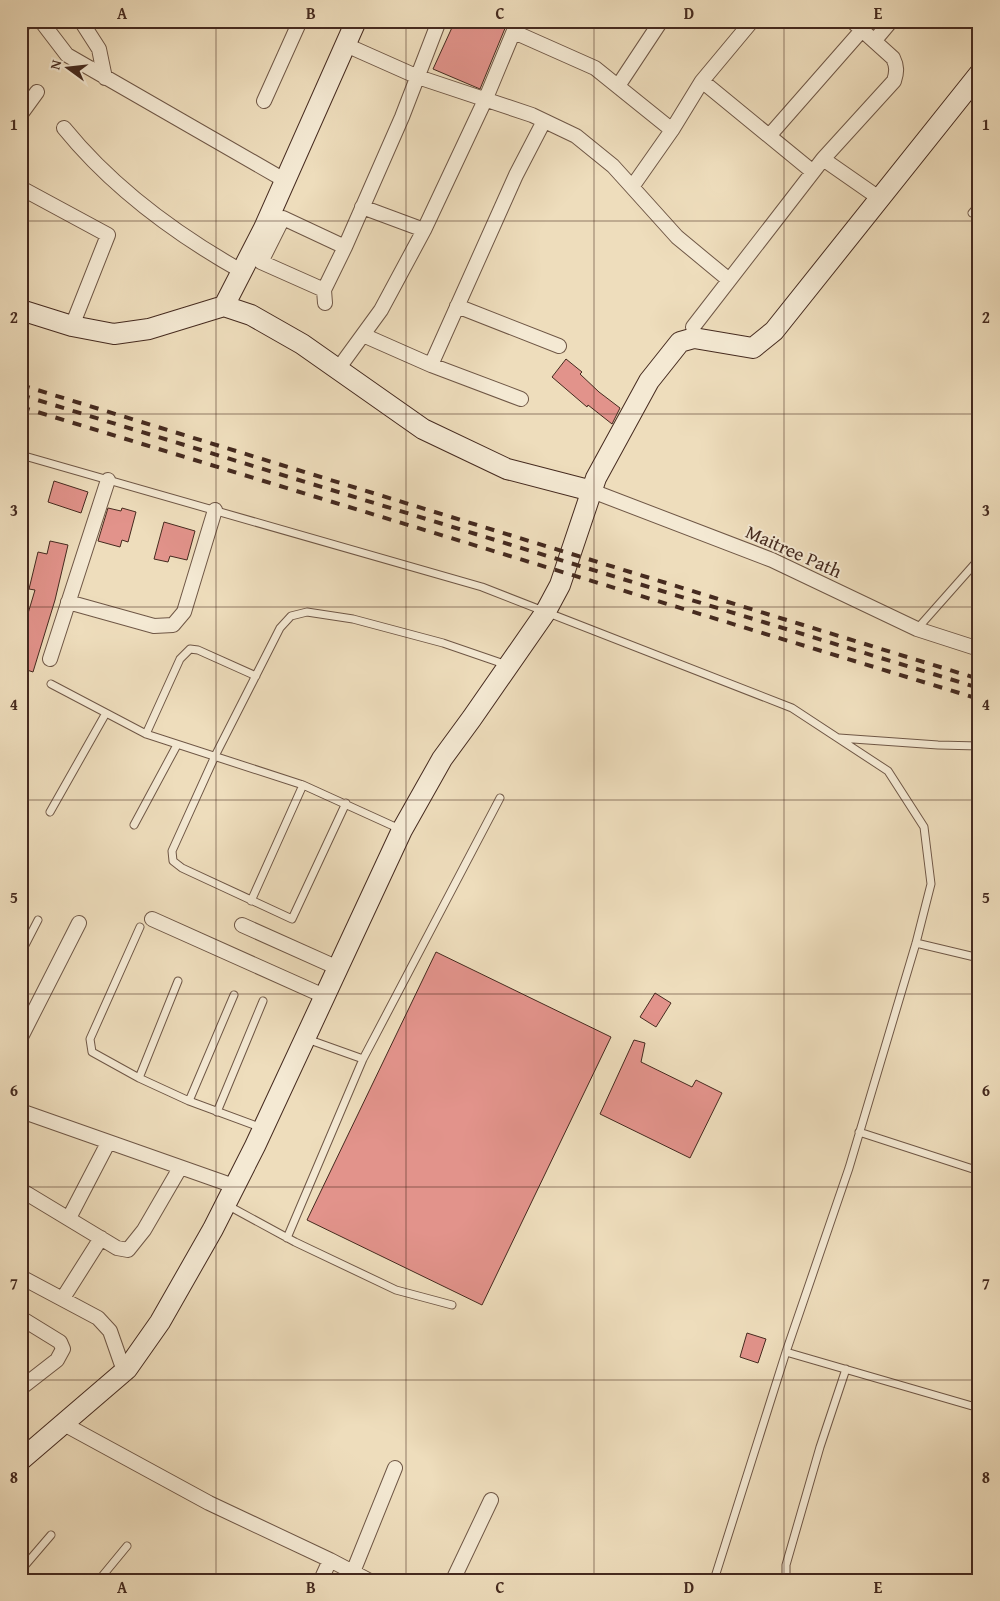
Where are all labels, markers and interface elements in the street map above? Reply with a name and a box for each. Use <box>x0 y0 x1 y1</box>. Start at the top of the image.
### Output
text: A <box>117 1 128 25</box>
text: B <box>306 1 316 25</box>
text: C <box>495 1 505 25</box>
text: D <box>684 1 694 25</box>
text: E <box>874 1 883 25</box>
north arrow <box>42 42 92 92</box>
text: N <box>45 57 66 72</box>
text: 1 <box>10 112 18 136</box>
text: 1 <box>982 112 990 136</box>
text: 2 <box>10 305 18 329</box>
text: 2 <box>982 305 990 329</box>
text: 3 <box>10 498 18 522</box>
text: 3 <box>982 498 990 522</box>
street label: Maitree Path <box>741 517 847 585</box>
text: 4 <box>10 692 18 716</box>
text: 4 <box>982 692 990 716</box>
text: 5 <box>10 885 18 909</box>
text: 5 <box>982 885 990 909</box>
text: 6 <box>10 1078 18 1102</box>
text: 6 <box>982 1078 990 1102</box>
text: 7 <box>10 1271 18 1295</box>
text: 7 <box>982 1271 990 1295</box>
text: 8 <box>10 1465 18 1489</box>
text: 8 <box>982 1465 990 1489</box>
text: A <box>117 1575 128 1599</box>
text: B <box>306 1575 316 1599</box>
text: C <box>495 1575 505 1599</box>
text: D <box>684 1575 694 1599</box>
text: E <box>874 1575 883 1599</box>

